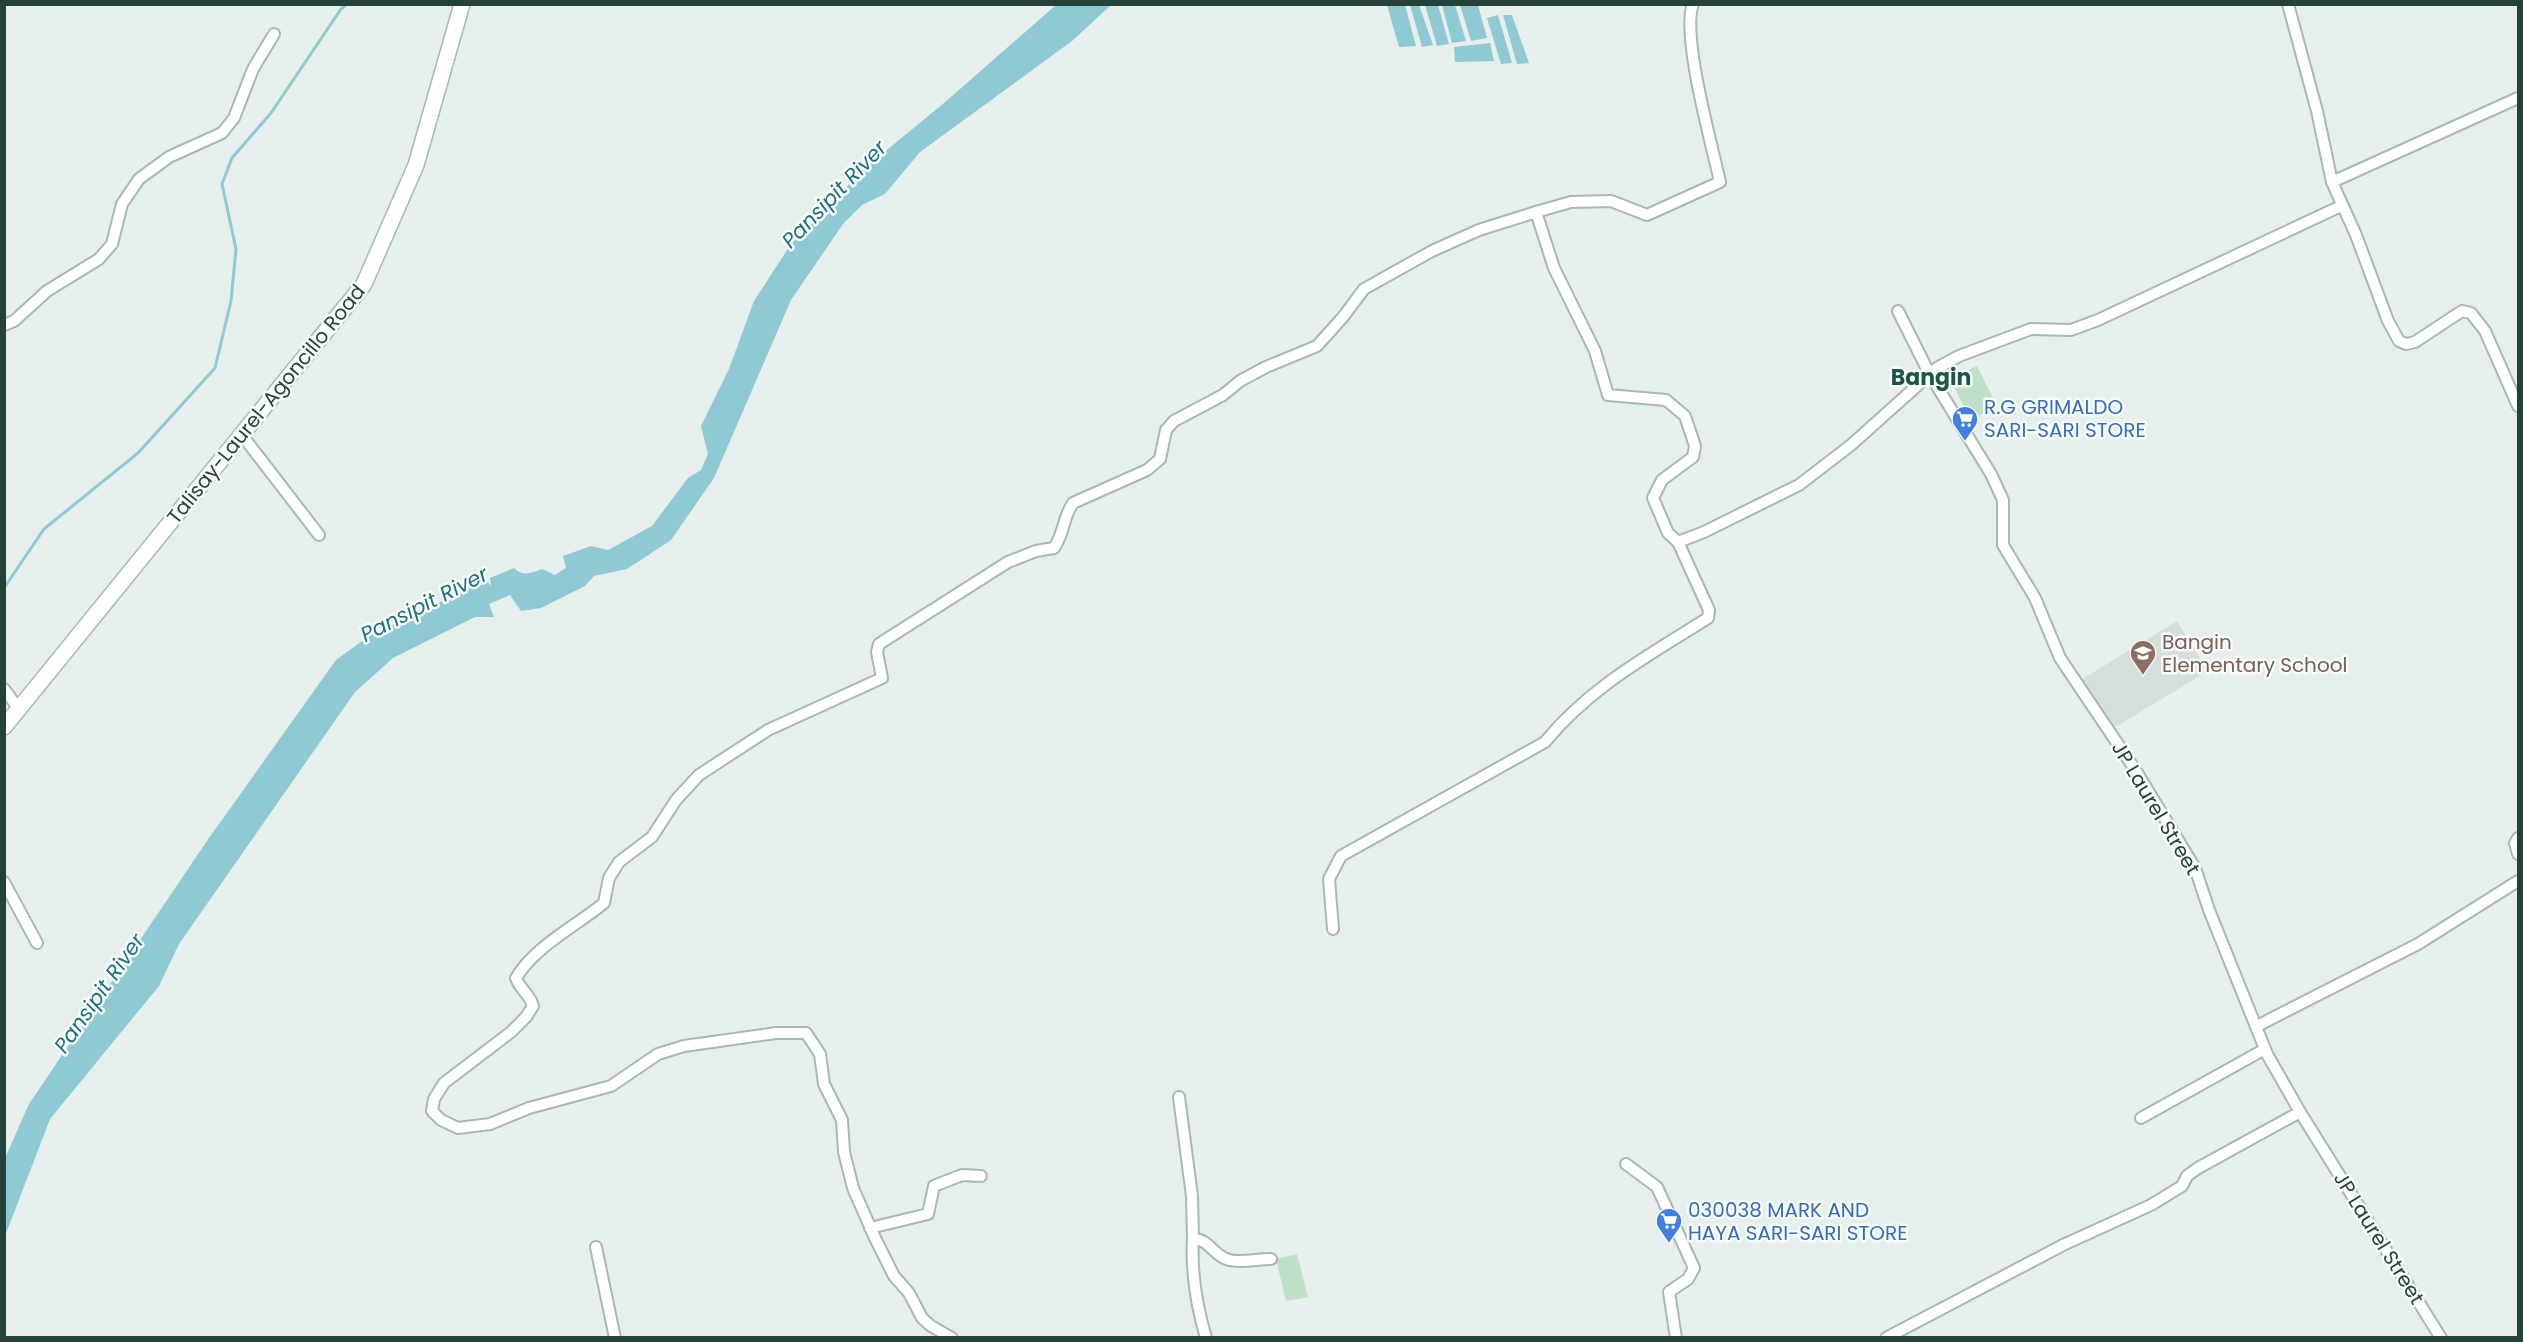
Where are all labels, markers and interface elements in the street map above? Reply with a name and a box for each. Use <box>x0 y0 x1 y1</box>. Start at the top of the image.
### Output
water label: Pansipit River <box>775 133 894 254</box>
street label: Talisay-Laurel-Agoncillo Road <box>160 278 372 530</box>
district label: Bangin <box>1891 362 1971 393</box>
place label: R.G GRIMALDO SARI-SARI STORE <box>1984 393 2146 444</box>
supermarket icon: R.G GRIMALDO SARI-SARI STORE <box>1950 404 1980 442</box>
water label: Pansipit River <box>355 559 494 649</box>
place label: Bangin Elementary School <box>2162 628 2347 679</box>
school or university icon: Bangin Elementary School <box>2128 638 2158 676</box>
street label: JP Laurel Street <box>2105 736 2207 880</box>
water label: Pansipit River <box>47 926 152 1059</box>
street label: JP Laurel Street <box>2327 1166 2431 1310</box>
place label: 030038 MARK AND HAYA SARI-SARI STORE <box>1688 1196 1907 1247</box>
supermarket icon: 030038 MARK AND HAYA SARI-SARI STORE <box>1654 1206 1684 1244</box>

